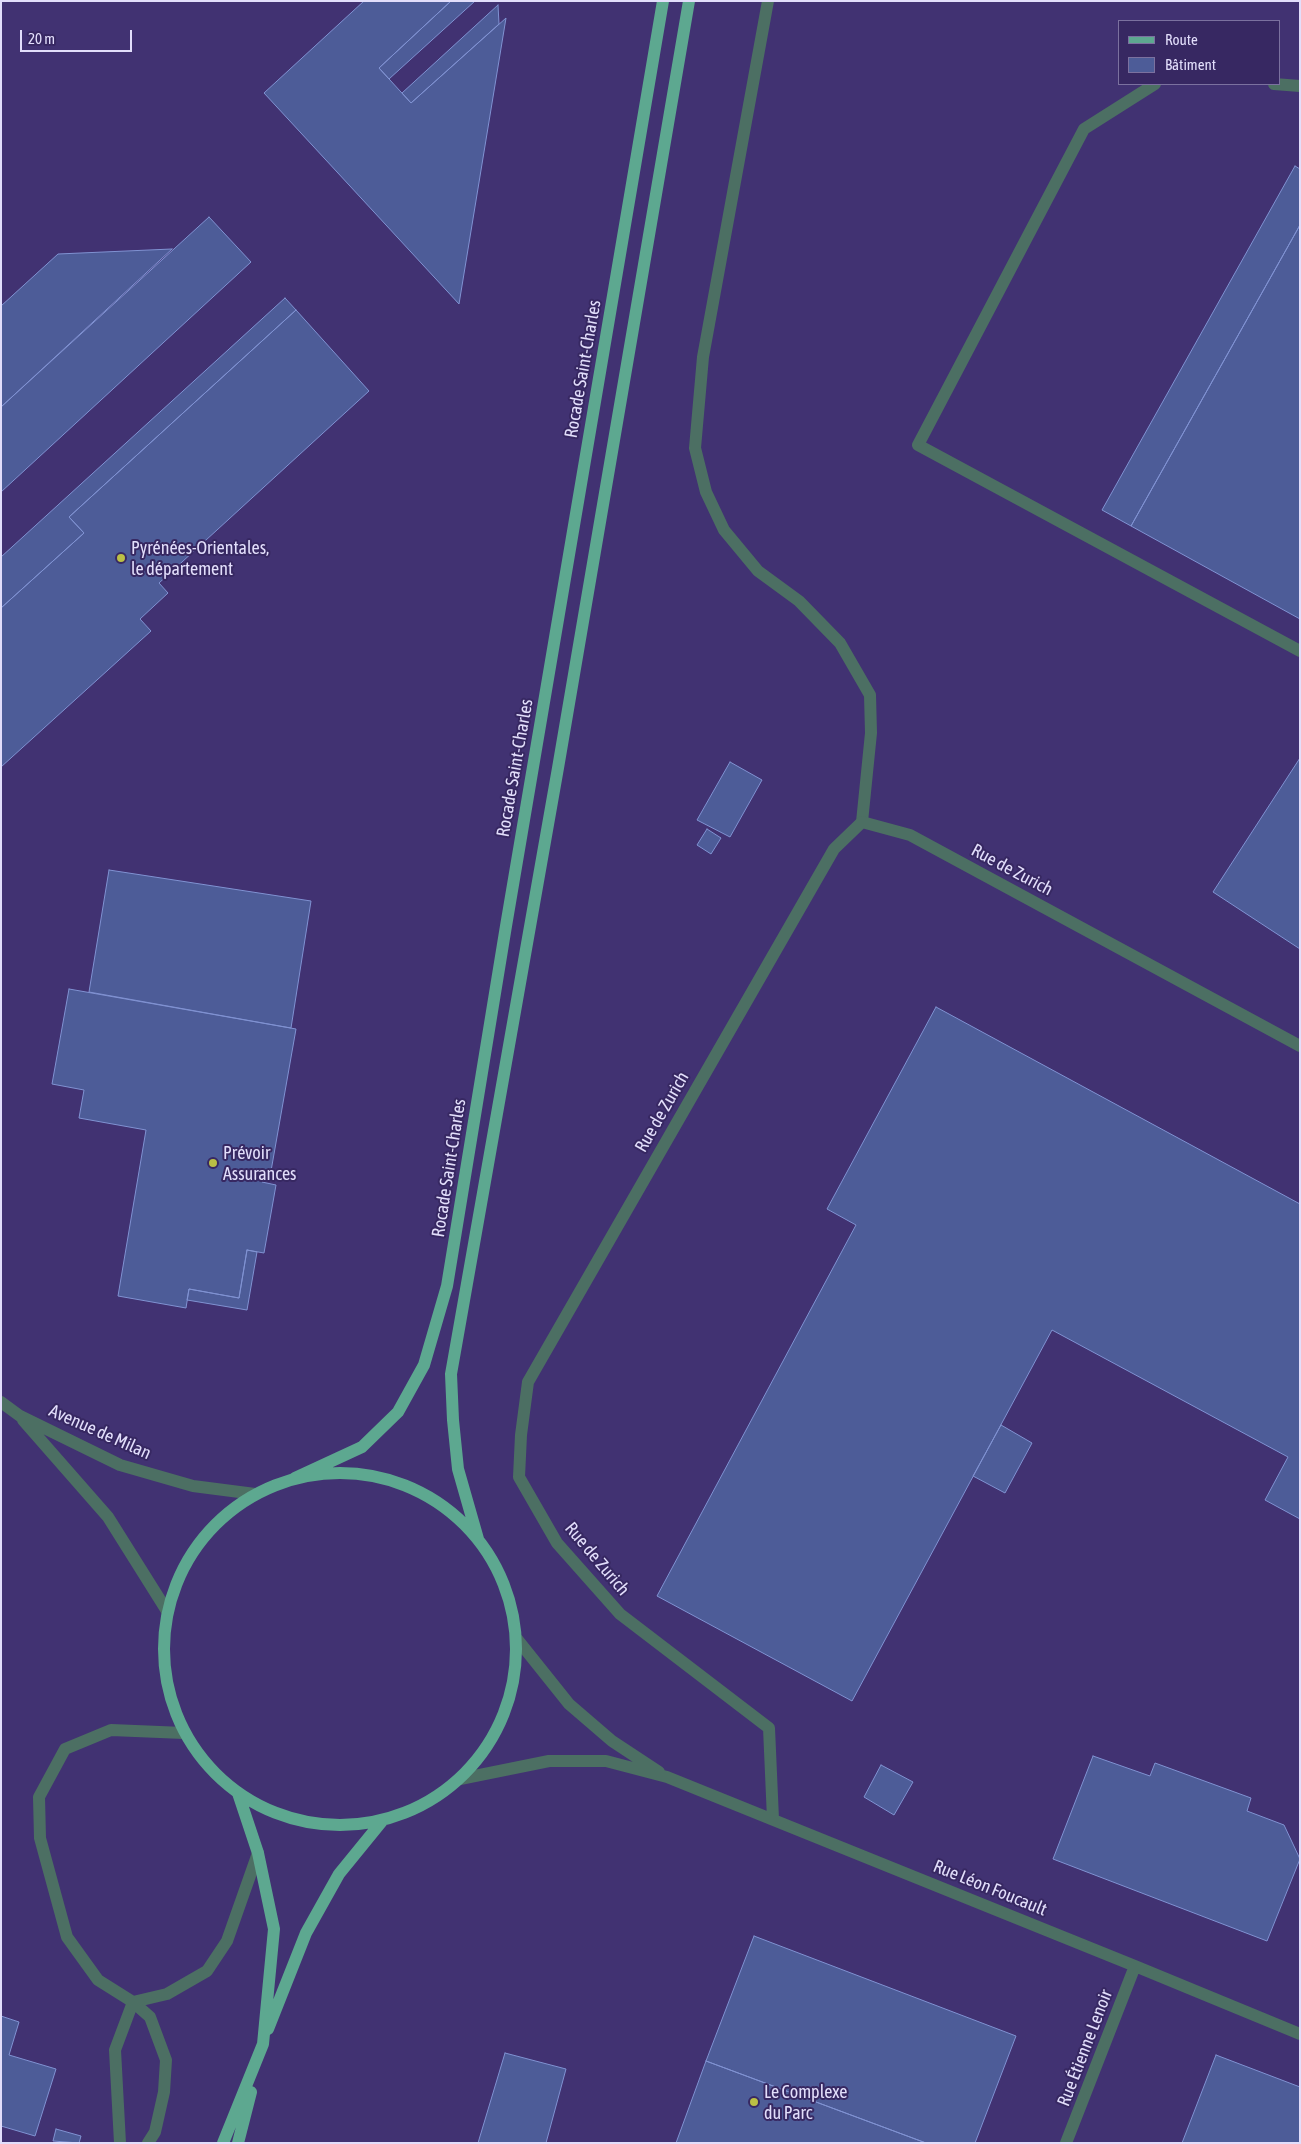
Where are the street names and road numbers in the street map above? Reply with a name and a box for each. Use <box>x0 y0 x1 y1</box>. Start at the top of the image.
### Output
street label: Rocade Saint-Charles <box>560 298 606 440</box>
street label: Rocade Saint-Charles <box>492 697 538 839</box>
street label: Rue de Zurich <box>968 840 1056 900</box>
street label: Rue de Zurich <box>630 1068 694 1156</box>
street label: Rocade Saint-Charles <box>427 1097 471 1239</box>
street label: Avenue de Milan <box>46 1400 154 1464</box>
street label: Rue de Zurich <box>560 1518 634 1600</box>
street label: Rue Léon Foucault <box>930 1855 1050 1921</box>
street label: Rue Étienne Lenoir <box>1053 1987 1117 2109</box>

